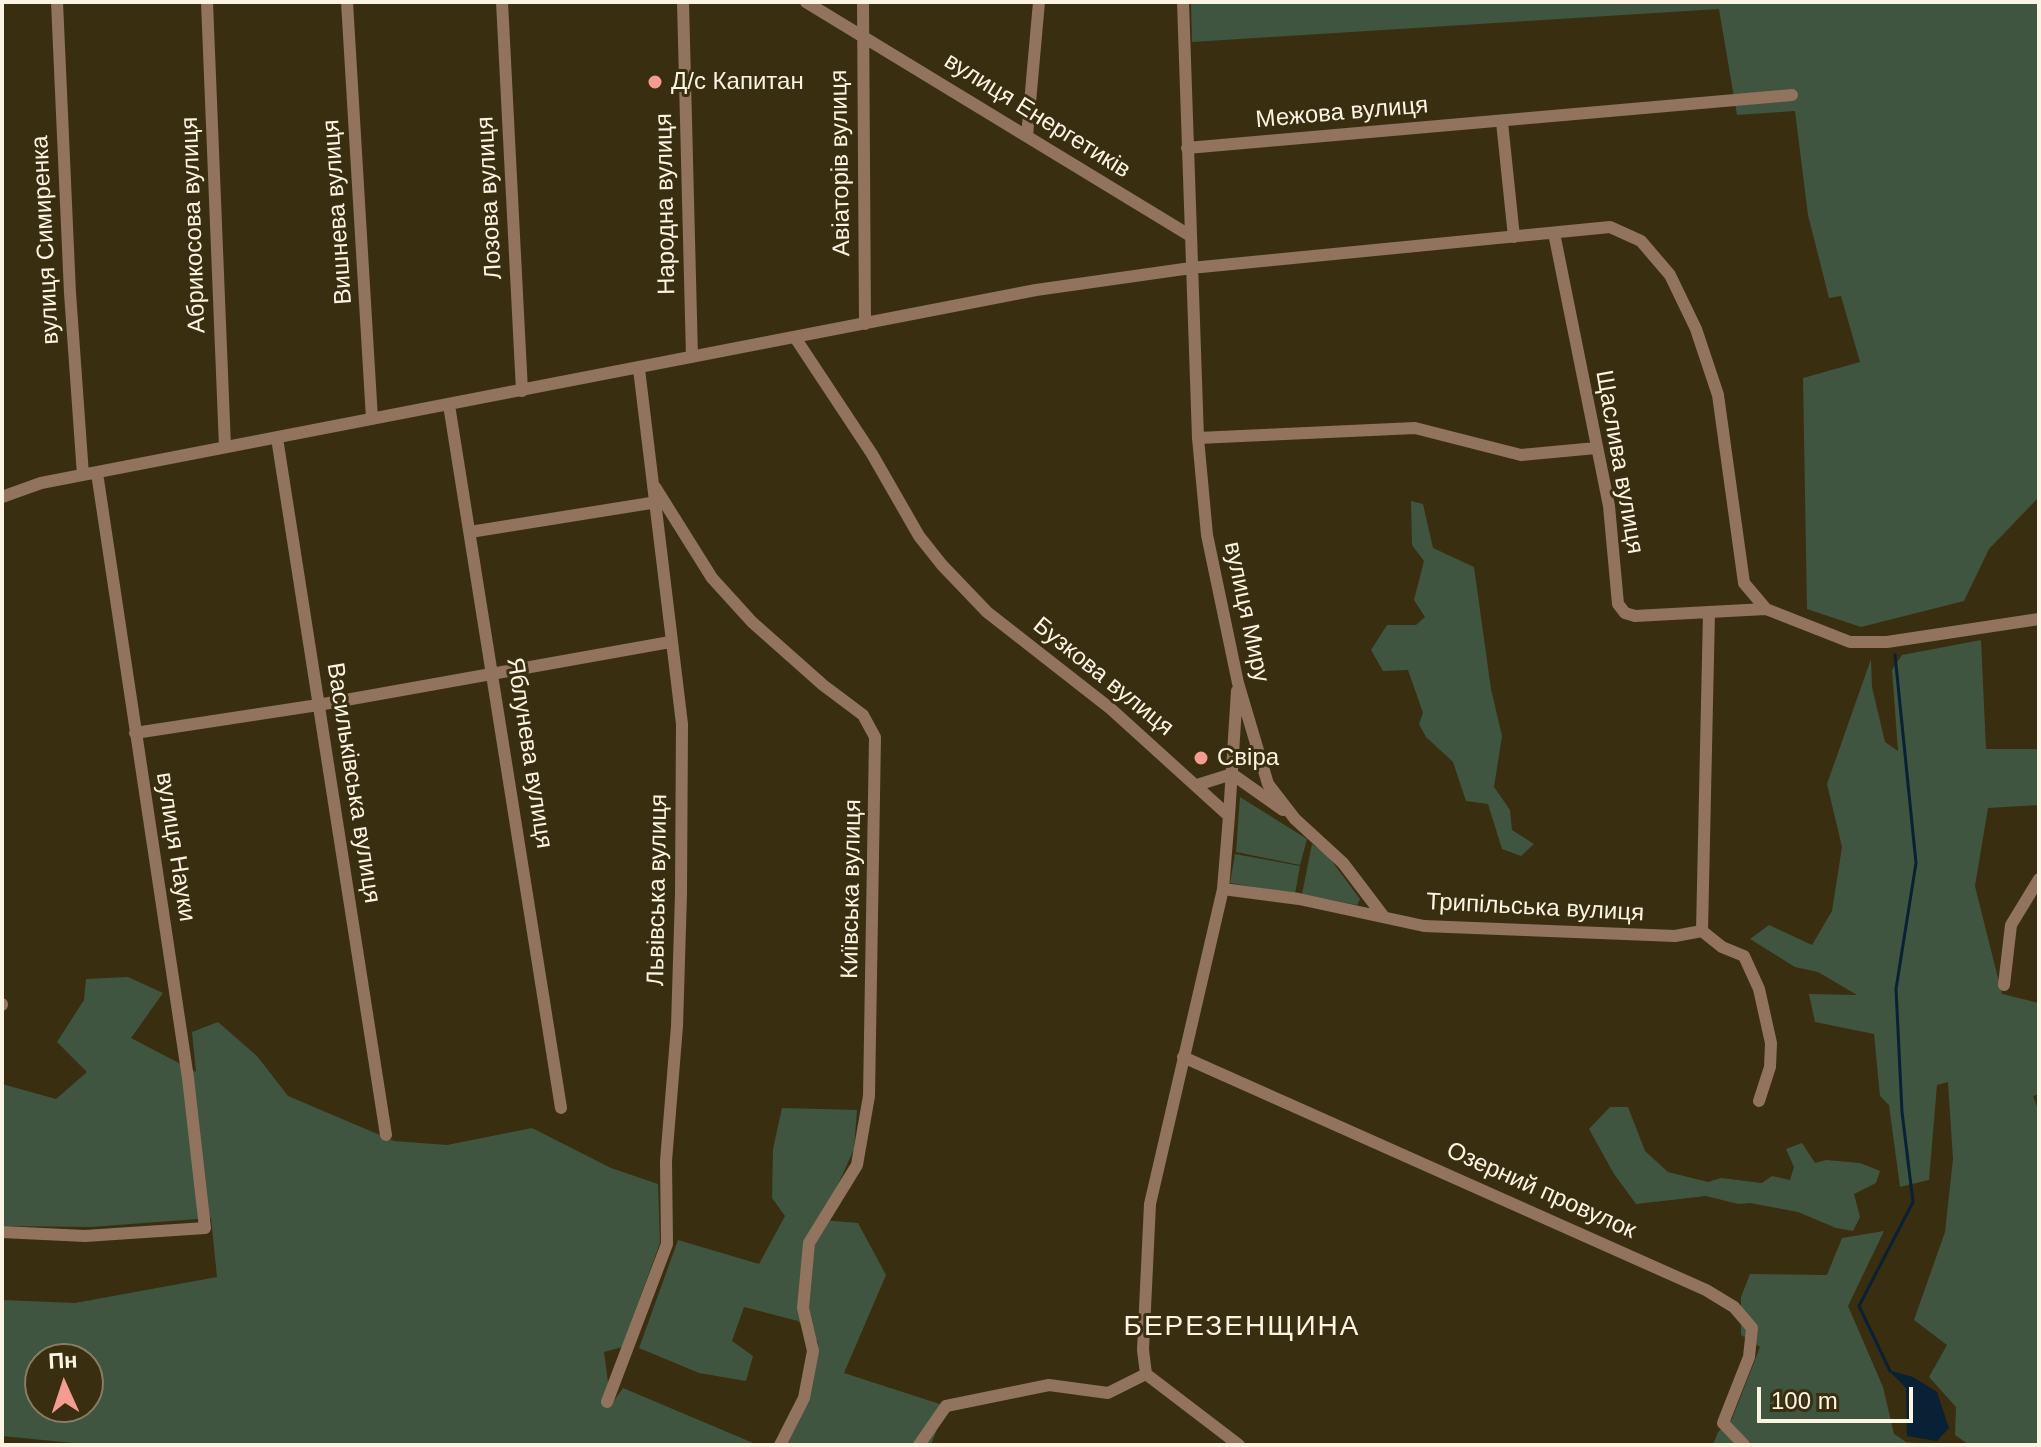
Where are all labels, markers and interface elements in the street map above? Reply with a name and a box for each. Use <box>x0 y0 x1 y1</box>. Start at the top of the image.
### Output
street label: вулиця Енергетиків <box>939 47 1135 185</box>
place label: Д/с Капитан <box>671 68 804 96</box>
street label: Авіаторів вулиця <box>825 69 857 257</box>
marker: Д/с Капитан <box>646 73 664 91</box>
street label: Межова вулиця <box>1255 91 1429 135</box>
street label: Народна вулиця <box>650 113 682 295</box>
street label: Абрикосова вулиця <box>176 116 212 334</box>
street label: Лозова вулиця <box>471 116 509 280</box>
street label: Вишнева вулиця <box>317 118 359 306</box>
street label: вулиця Симиренка <box>26 135 66 345</box>
street label: Щаслива вулиця <box>1589 368 1649 556</box>
street label: вулиця Миру <box>1217 539 1275 685</box>
street label: Бузкова вулиця <box>1027 611 1179 743</box>
street label: Яблунева вулиця <box>500 655 558 851</box>
street label: Васильківська вулиця <box>320 661 386 905</box>
place label: Свіра <box>1217 744 1279 772</box>
marker: Свіра <box>1192 749 1210 767</box>
street label: вулиця Науки <box>149 770 201 924</box>
street label: Львівська вулиця <box>642 794 674 986</box>
street label: Київська вулиця <box>836 799 868 979</box>
street label: Трипільська вулиця <box>1425 888 1645 928</box>
street label: Озерний провулок <box>1442 1136 1640 1246</box>
district label: БЕРЕЗЕНЩИНА <box>1124 1310 1360 1344</box>
north arrow <box>24 1343 104 1423</box>
text: Пн <box>48 1347 78 1374</box>
scale bar <box>1761 1371 1917 1421</box>
text: 100 m <box>1771 1387 1838 1414</box>

